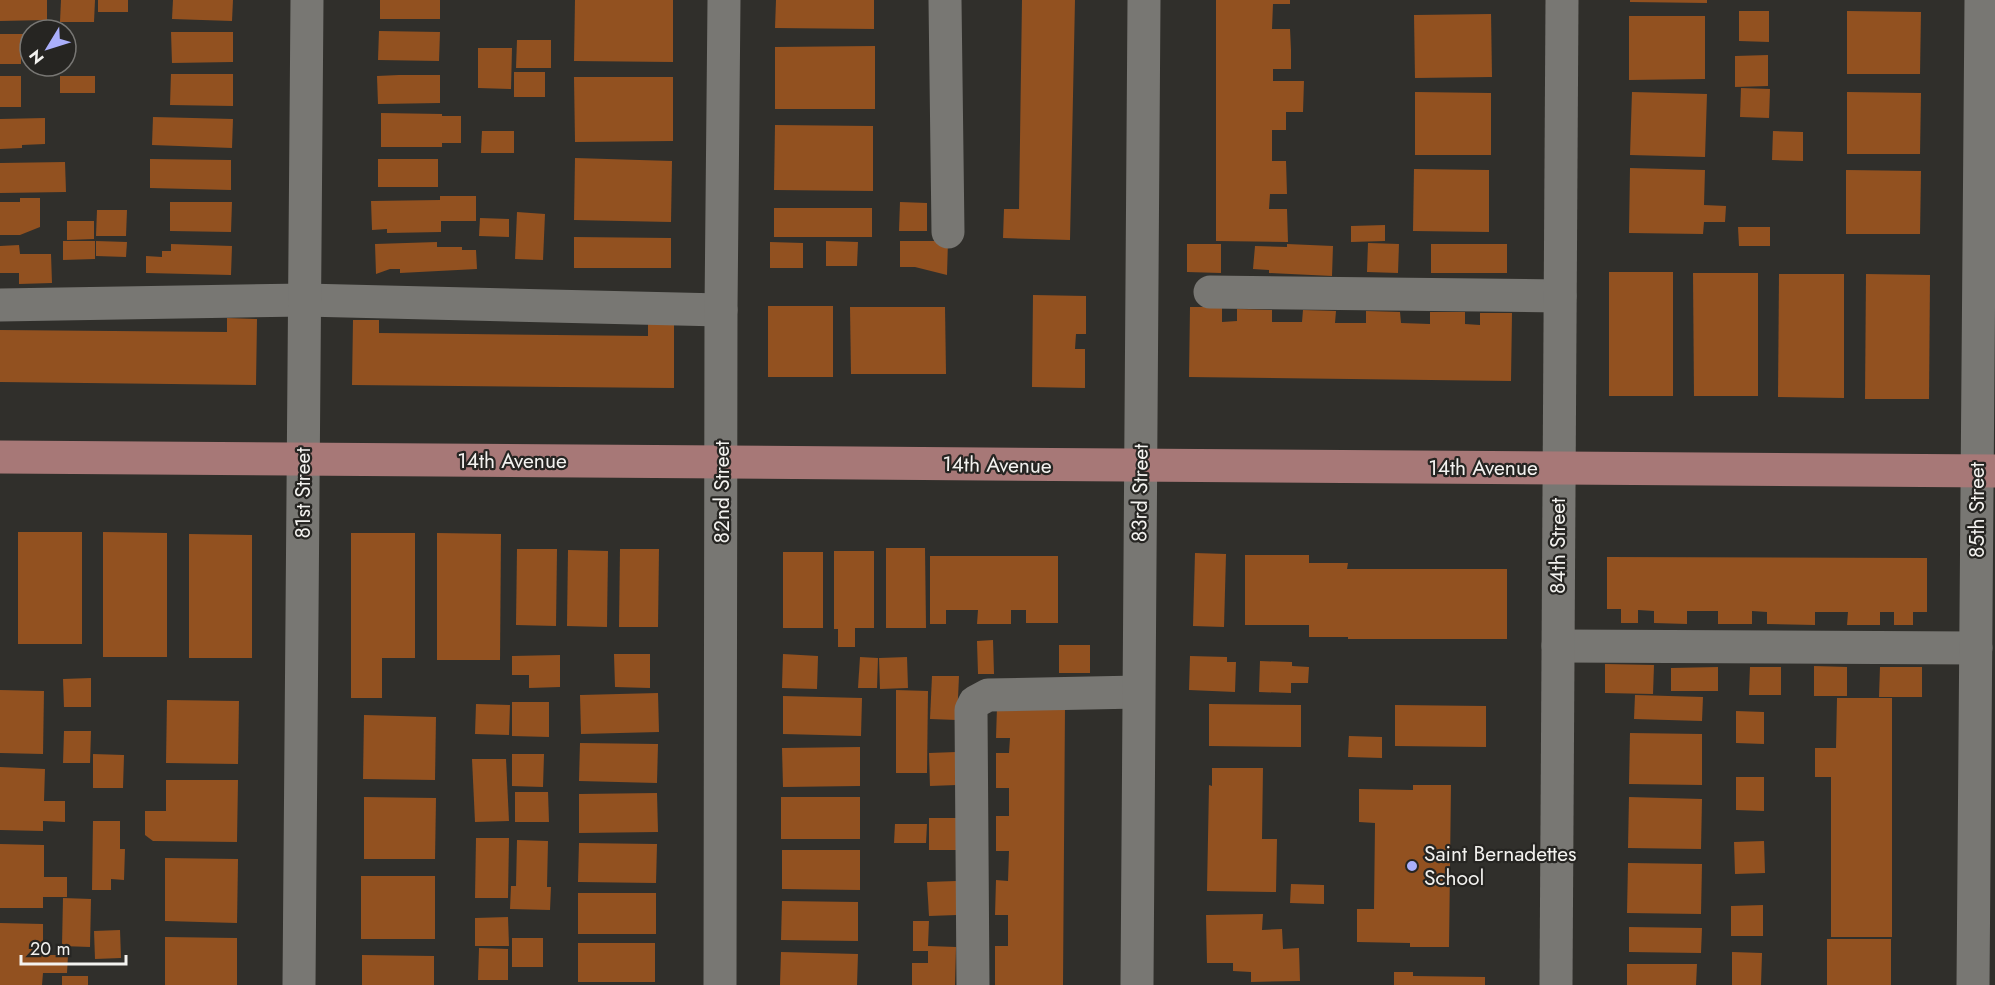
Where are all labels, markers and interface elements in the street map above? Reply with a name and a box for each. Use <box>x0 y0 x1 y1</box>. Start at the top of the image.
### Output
north arrow <box>18 18 78 78</box>
text: N <box>24 45 50 69</box>
street label: 82nd Street <box>707 441 737 543</box>
street label: 83rd Street <box>1124 443 1156 543</box>
street label: 14th Avenue <box>457 446 567 476</box>
street label: 81st Street <box>288 448 318 538</box>
street label: 14th Avenue <box>942 449 1052 481</box>
street label: 14th Avenue <box>1428 453 1538 483</box>
street label: 85th Street <box>1962 462 1992 558</box>
street label: 84th Street <box>1543 498 1573 594</box>
place label: Saint Bernadettes School <box>1424 839 1576 893</box>
marker: Saint Bernadettes School <box>1405 859 1419 873</box>
scale bar <box>21 928 126 966</box>
text: 20 m <box>30 936 70 962</box>

